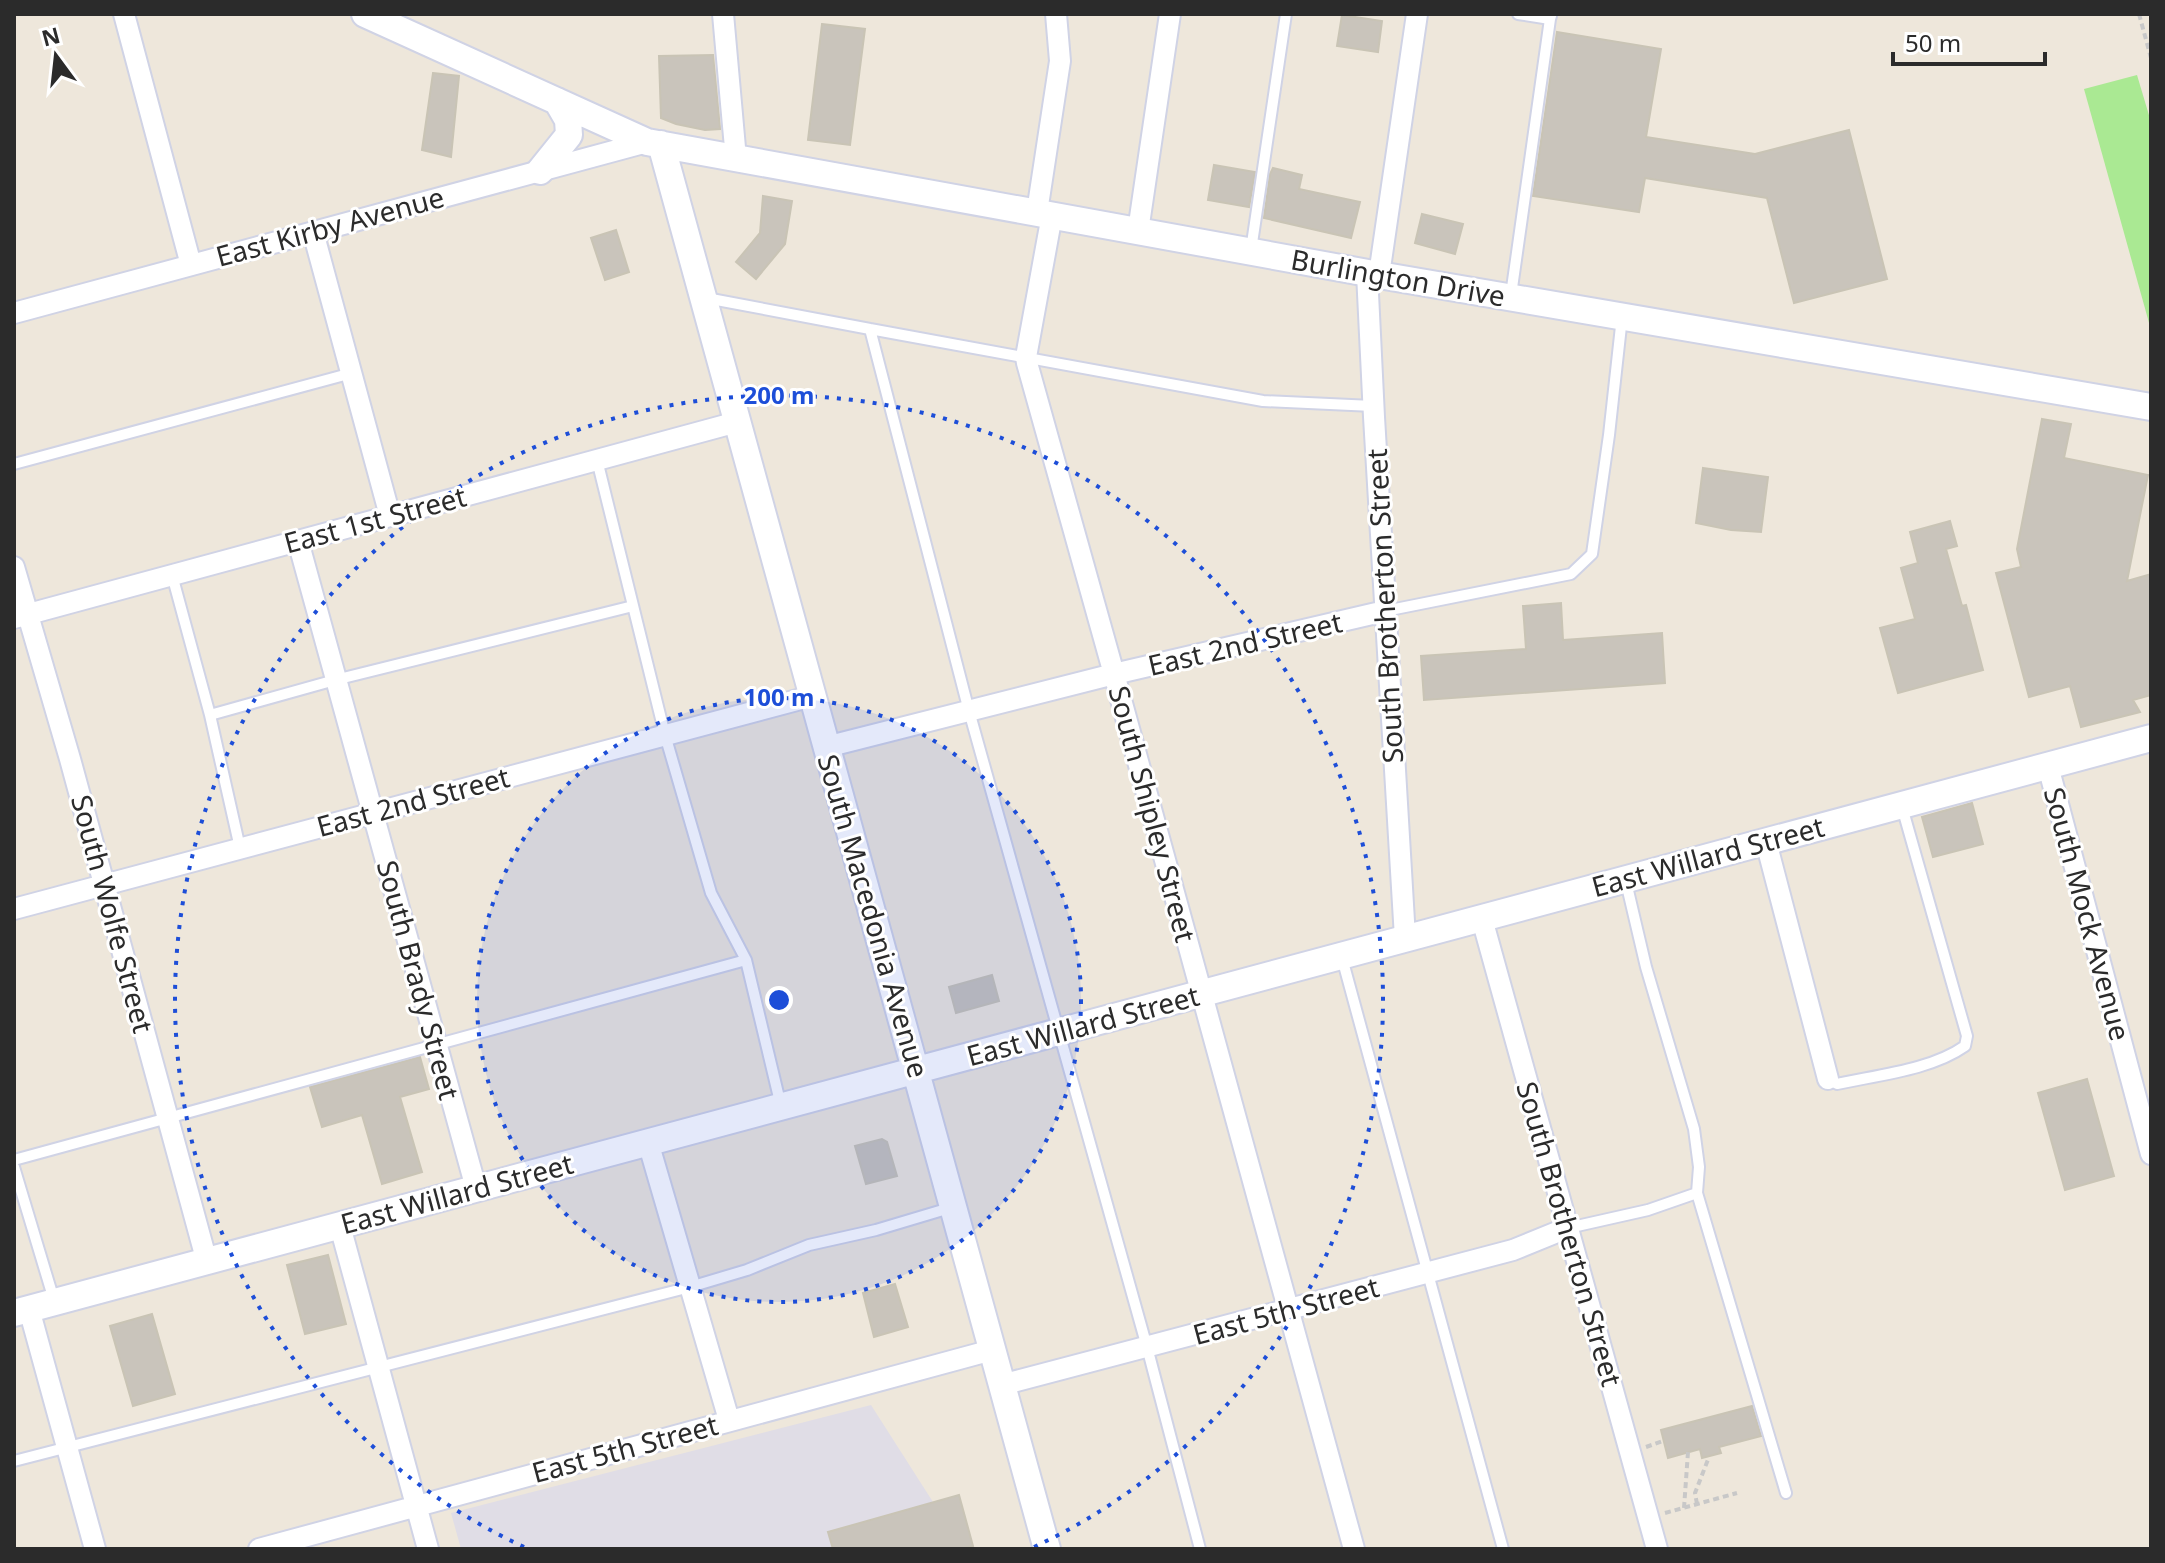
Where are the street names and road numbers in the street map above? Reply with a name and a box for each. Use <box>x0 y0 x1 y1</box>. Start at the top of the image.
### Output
street label: East Kirby Avenue <box>211 177 448 275</box>
street label: Burlington Drive <box>1288 239 1508 315</box>
street label: South Brotherton Street <box>1357 448 1411 764</box>
street label: East 1st Street <box>279 476 470 562</box>
street label: East 2nd Street <box>1144 602 1346 684</box>
street label: South Shipley Street <box>1100 682 1205 946</box>
street label: South Macedonia Avenue <box>810 750 938 1082</box>
street label: East 2nd Street <box>312 757 513 845</box>
street label: South Mock Avenue <box>2036 783 2140 1045</box>
street label: South Wolfe Street <box>63 791 163 1037</box>
street label: East Willard Street <box>1587 807 1828 905</box>
street label: South Brady Street <box>369 856 469 1104</box>
street label: East Willard Street <box>962 976 1203 1074</box>
street label: South Brotherton Street <box>1508 1077 1632 1390</box>
street label: East Willard Street <box>336 1144 577 1242</box>
street label: East 5th Street <box>1189 1267 1383 1353</box>
street label: East 5th Street <box>528 1405 722 1491</box>

